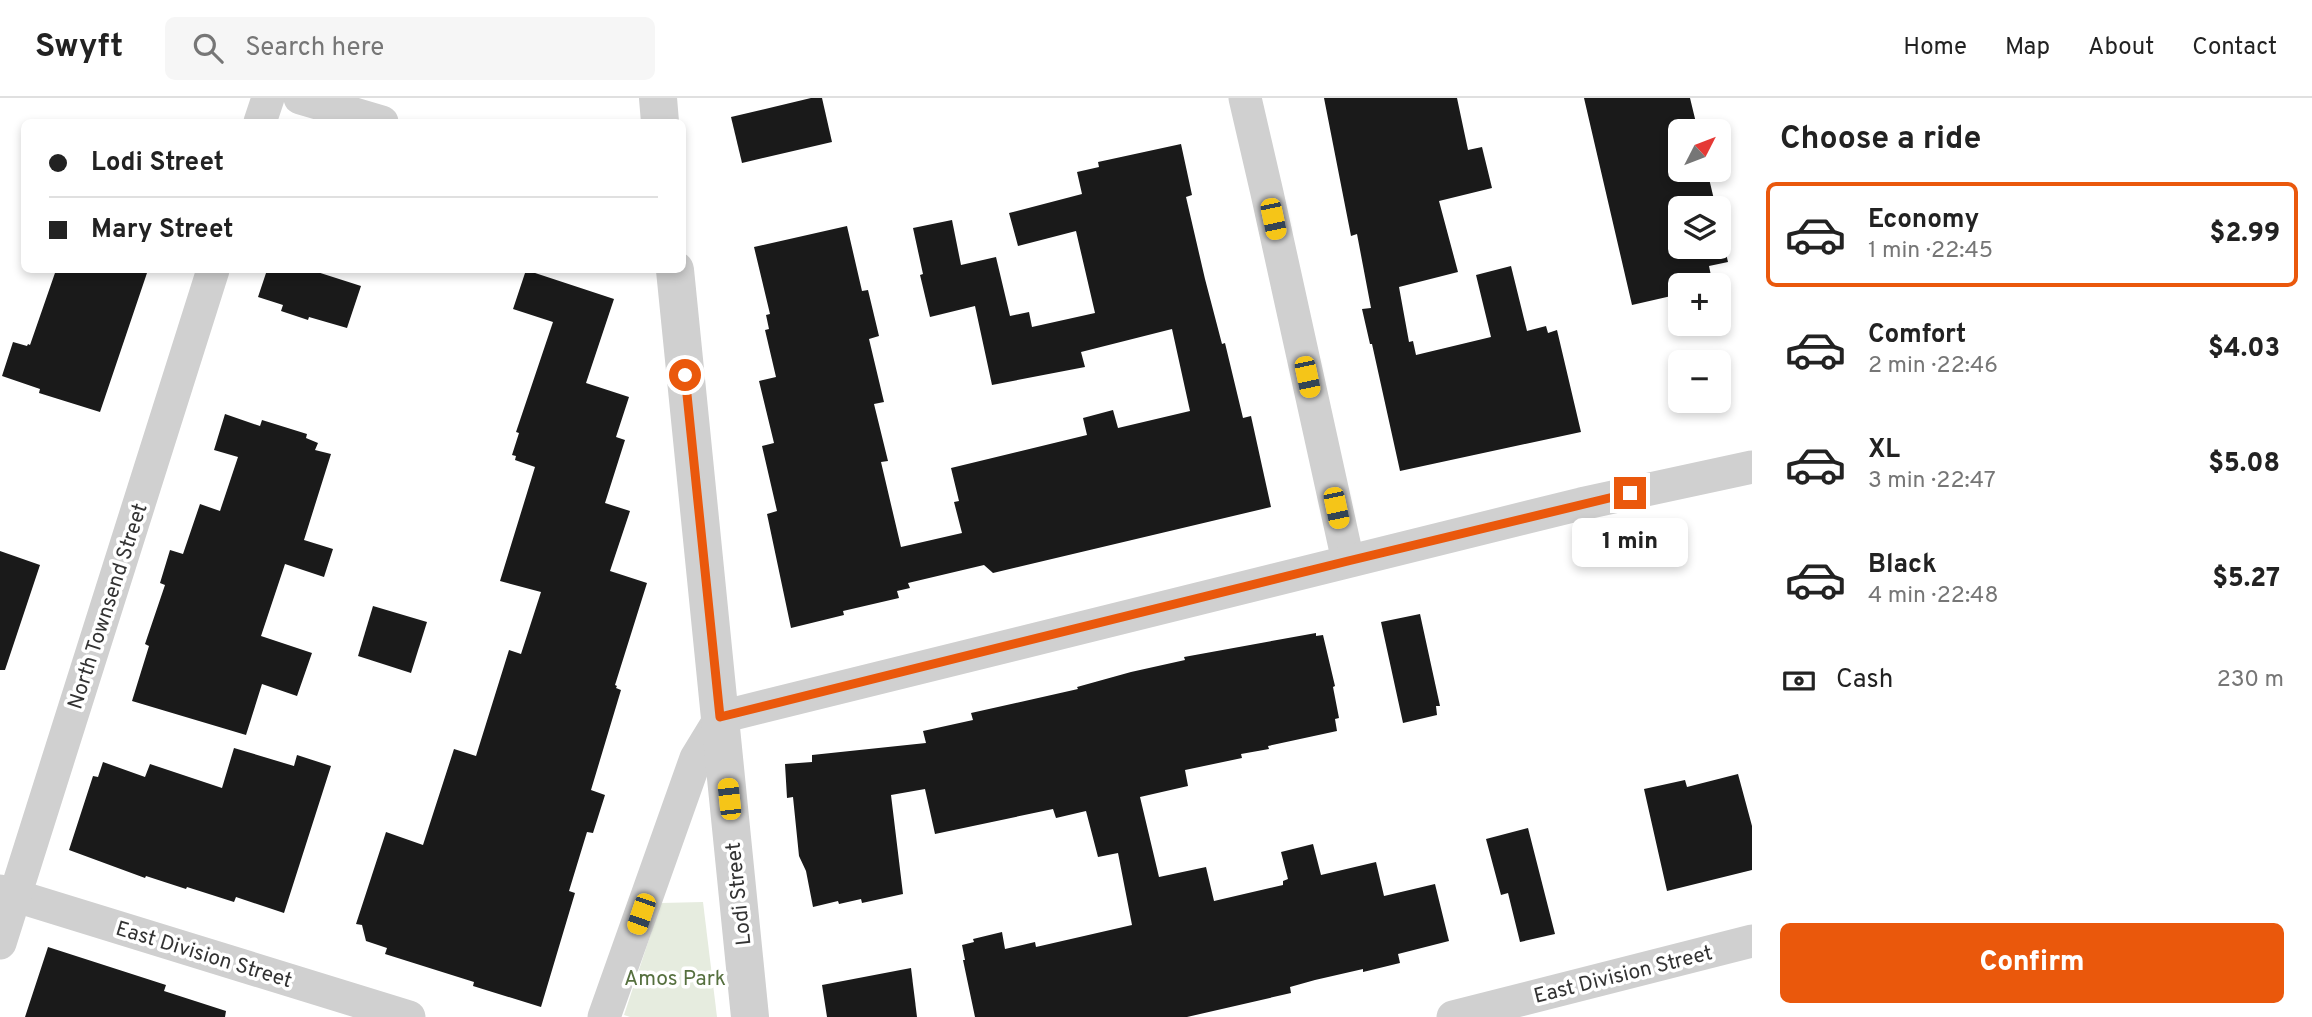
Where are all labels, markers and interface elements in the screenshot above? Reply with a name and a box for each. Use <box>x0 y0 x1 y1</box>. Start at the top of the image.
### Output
search box <box>165 17 655 80</box>
text: Swyft <box>35 27 123 69</box>
icon: search <box>189 29 227 67</box>
text: Search here <box>245 32 384 65</box>
text: Home <box>1903 33 1967 63</box>
text: Map <box>2005 33 2050 63</box>
text: About <box>2088 33 2154 63</box>
text: Contact <box>2192 33 2277 63</box>
north arrow <box>1668 119 1731 182</box>
map controls <box>1668 119 1731 413</box>
text: Choose a ride <box>1780 120 1981 160</box>
text: Lodi Street <box>91 147 224 180</box>
car <box>1259 196 1288 242</box>
button: layers <box>1668 196 1731 259</box>
icon: car <box>1784 203 1847 266</box>
text: Economy <box>1868 204 1979 237</box>
text: Mary Street <box>91 214 234 247</box>
text: $2.99 <box>2210 218 2280 251</box>
text: 1 min · 22:45 <box>1868 237 1993 266</box>
button: + <box>1668 273 1731 336</box>
icon: car <box>1784 318 1847 381</box>
text: Comfort <box>1868 319 1966 352</box>
text: $4.03 <box>2208 333 2280 366</box>
button: − <box>1668 350 1731 413</box>
text: 2 min · 22:46 <box>1868 352 1998 381</box>
car <box>1293 354 1322 400</box>
route start <box>669 359 701 391</box>
icon: car <box>1784 433 1847 496</box>
text: XL <box>1868 434 1900 467</box>
text: $5.08 <box>2208 448 2280 481</box>
text: 3 min · 22:47 <box>1868 467 1996 496</box>
route end <box>1614 477 1646 509</box>
car <box>1322 485 1351 531</box>
street label: North Townsend Street <box>62 500 154 713</box>
callout: 1 min <box>1572 518 1688 566</box>
text: 1 min <box>1602 528 1658 557</box>
icon: car <box>1784 548 1847 611</box>
text: Black <box>1868 549 1937 582</box>
text: $5.27 <box>2212 563 2280 596</box>
text: 4 min · 22:48 <box>1868 582 1998 611</box>
icon: cash <box>1780 662 1818 700</box>
text: Cash <box>1836 664 1893 697</box>
text: 230 m <box>2217 666 2284 695</box>
car <box>717 777 742 821</box>
street label: Lodi Street <box>721 841 758 947</box>
car <box>625 891 658 937</box>
street label: East Division Street <box>112 916 295 995</box>
button: Confirm <box>1780 923 2284 1003</box>
street label: East Division Street <box>1531 940 1715 1011</box>
park label: Amos Park <box>624 966 726 993</box>

